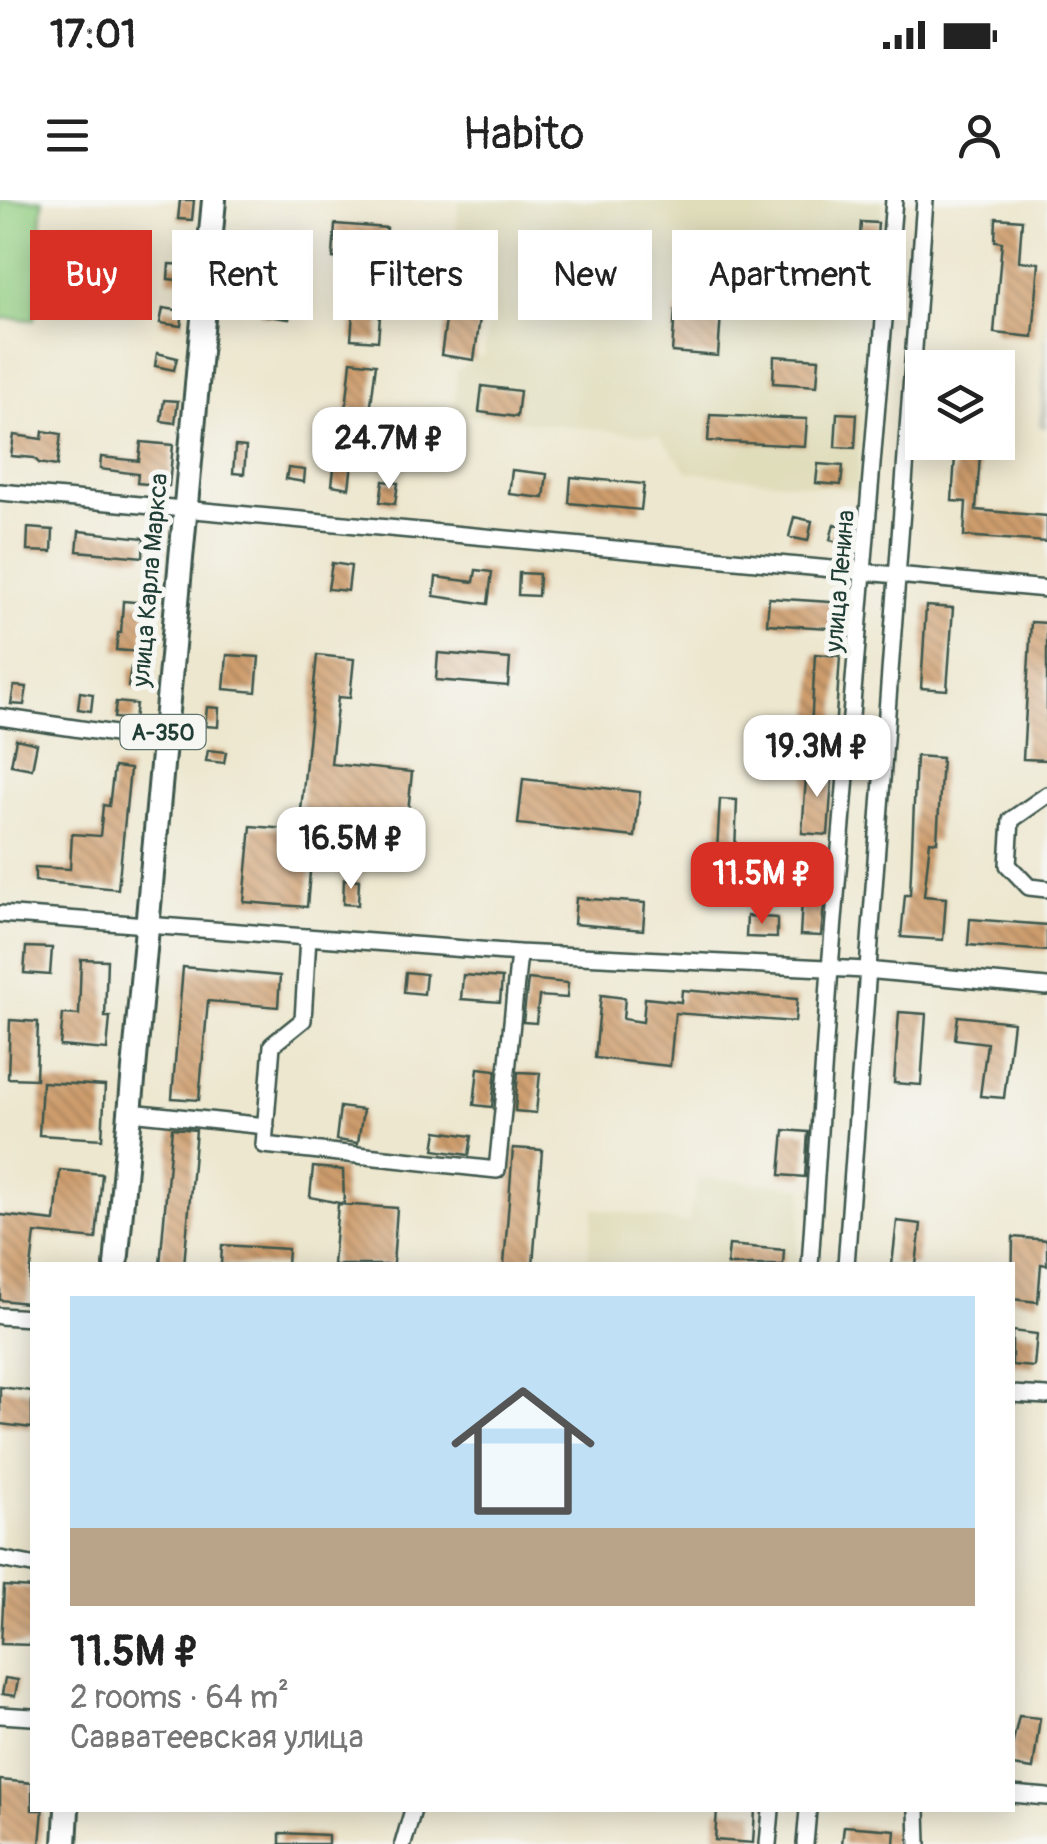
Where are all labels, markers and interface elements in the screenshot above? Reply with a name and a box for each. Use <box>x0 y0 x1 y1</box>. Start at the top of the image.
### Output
text: 17:01 <box>50 11 136 59</box>
text: Habito <box>463 107 584 163</box>
icon: menu <box>40 108 95 163</box>
icon: person <box>952 108 1007 163</box>
chip: Buy <box>30 230 152 320</box>
chip: Rent <box>172 230 313 320</box>
chip: Filters <box>333 230 498 320</box>
chip: New <box>518 230 652 320</box>
chip: Apartment <box>672 230 906 320</box>
map controls <box>905 350 1015 460</box>
button: layers <box>905 350 1015 460</box>
pin: 24.7M ₽ <box>297 407 481 492</box>
text: 24.7M ₽ <box>334 419 444 459</box>
street label: улица Карла Маркса <box>126 472 175 689</box>
street label: улица Ленина <box>819 509 862 655</box>
road number: А-350 <box>120 715 206 749</box>
pin: 19.3M ₽ <box>725 715 909 800</box>
text: 19.3M ₽ <box>765 727 869 767</box>
pin: 16.5M ₽ <box>259 807 443 892</box>
text: 16.5M ₽ <box>299 819 403 859</box>
pin: 11.5M ₽ <box>670 842 854 927</box>
text: 11.5M ₽ <box>713 854 811 894</box>
icon: home <box>433 1361 613 1541</box>
text: 11.5M ₽ <box>70 1626 199 1678</box>
text: 2 rooms · 64 m² <box>70 1678 289 1718</box>
text: Савватеевская улица <box>70 1718 364 1758</box>

